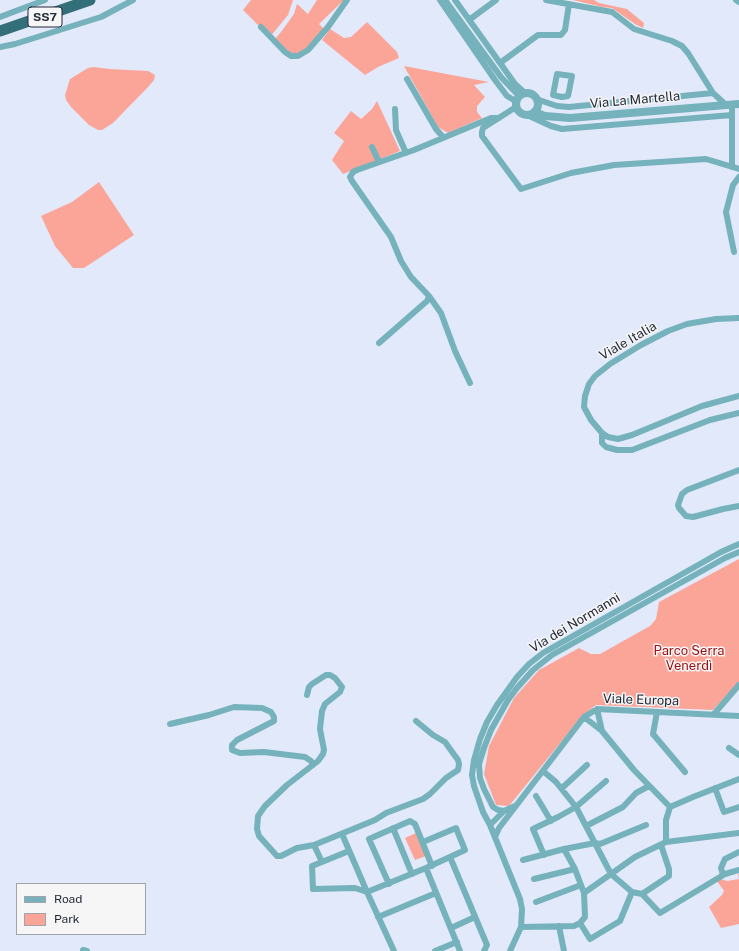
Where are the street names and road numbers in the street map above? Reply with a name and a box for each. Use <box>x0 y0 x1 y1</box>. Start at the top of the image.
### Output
road number: SS7 <box>28 7 62 27</box>
street label: Via La Martella <box>589 88 681 112</box>
street label: Viale Italia <box>597 318 659 364</box>
street label: Via dei Normanni <box>527 590 623 656</box>
street label: Viale Europa <box>603 691 679 709</box>

